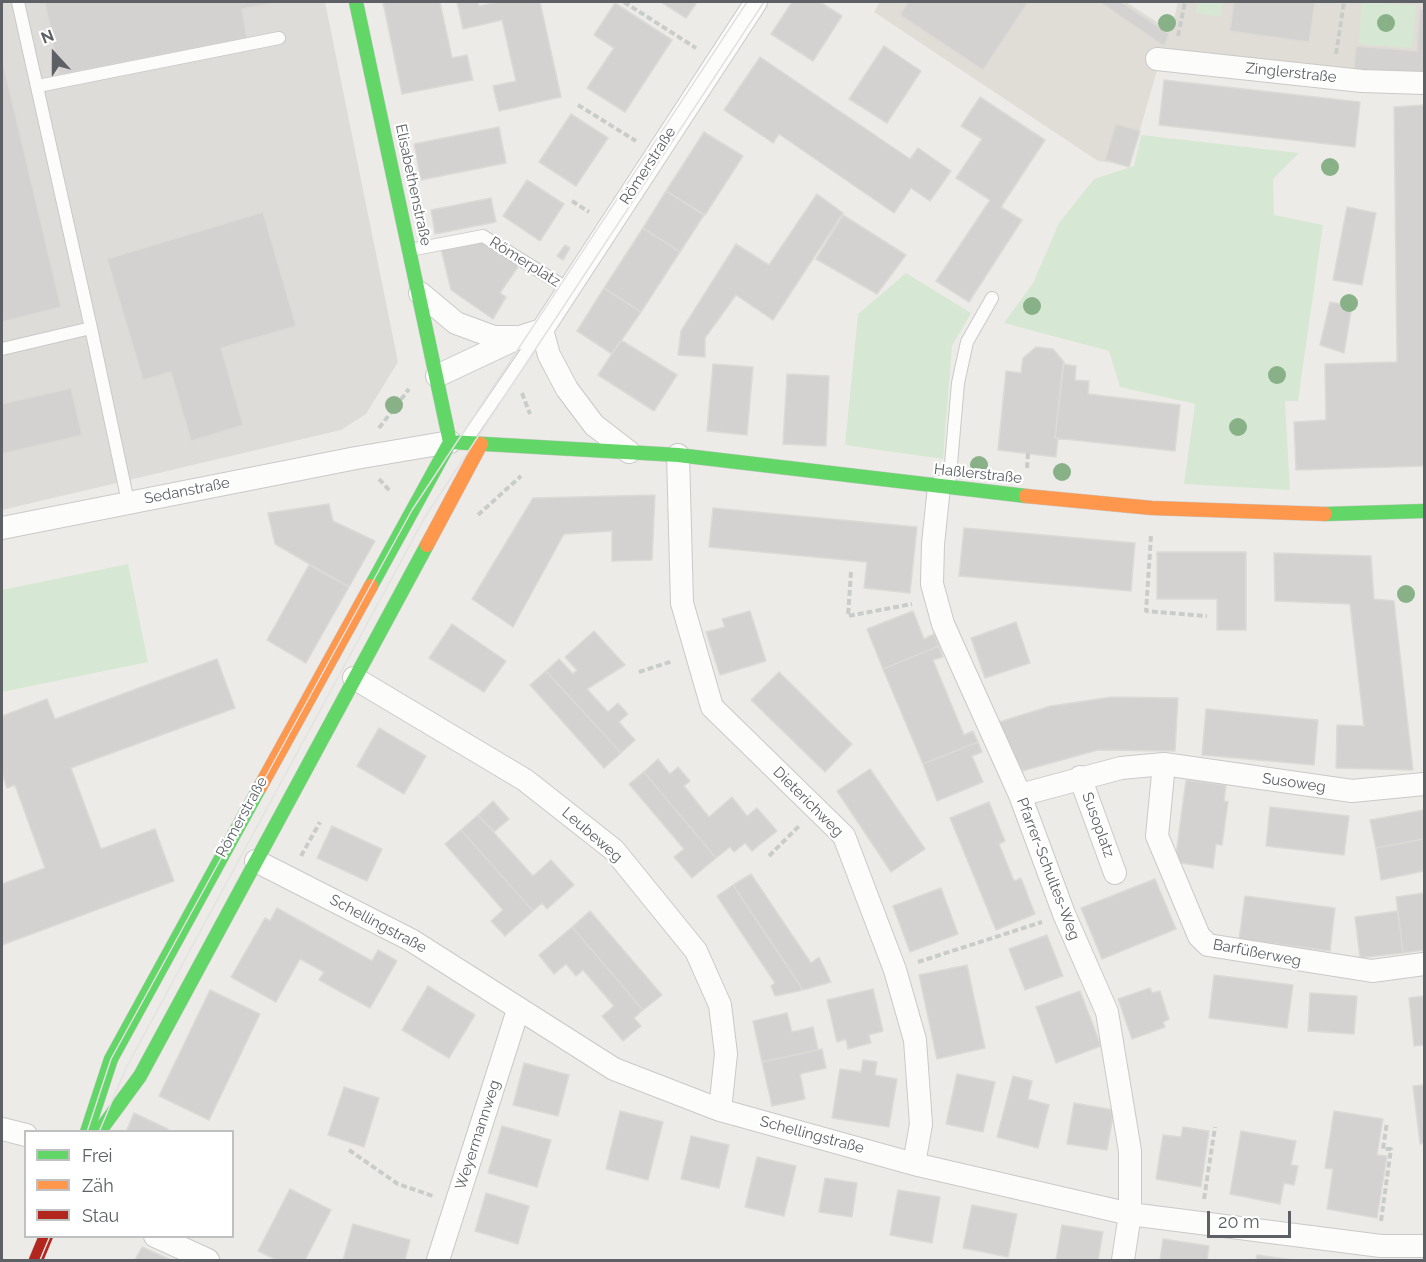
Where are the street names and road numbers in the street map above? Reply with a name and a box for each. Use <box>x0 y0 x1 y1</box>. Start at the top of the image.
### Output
street label: Zinglerstraße <box>1245 59 1337 87</box>
street label: Elisabethenstraße <box>391 123 435 247</box>
street label: Römerstraße <box>616 124 680 208</box>
street label: Römerplatz <box>486 233 564 291</box>
street label: Haßlerstraße <box>933 460 1023 488</box>
street label: Sedanstraße <box>143 474 231 508</box>
street label: Dieterichweg <box>769 763 847 841</box>
street label: Susoweg <box>1261 770 1327 796</box>
street label: Römerstraße <box>213 774 271 860</box>
street label: Susoplatz <box>1078 790 1118 860</box>
street label: Pfarrer-Schultes-Weg <box>1013 795 1083 943</box>
street label: Leubeweg <box>558 804 626 866</box>
street label: Schellingstraße <box>326 891 430 957</box>
street label: Barfüßerweg <box>1211 936 1303 970</box>
street label: Weyermannweg <box>452 1078 504 1192</box>
street label: Schellingstraße <box>758 1112 866 1158</box>

